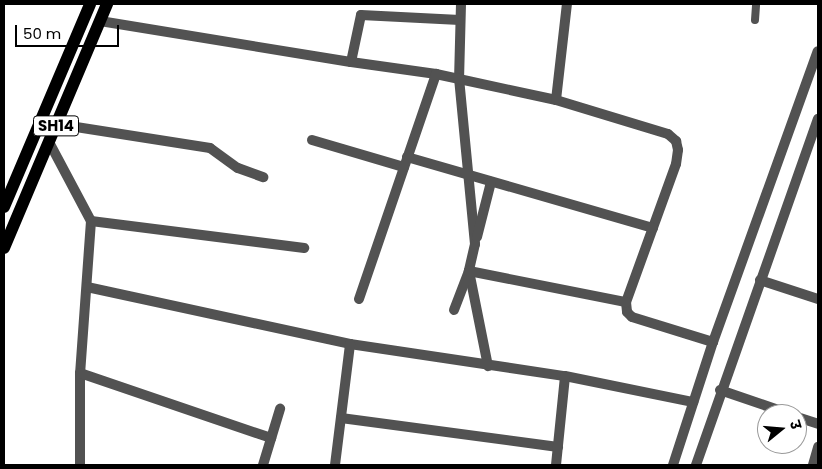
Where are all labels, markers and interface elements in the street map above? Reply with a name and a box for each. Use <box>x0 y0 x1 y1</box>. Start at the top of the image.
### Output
scale bar <box>18 15 121 47</box>
text: 50 m <box>23 23 61 44</box>
road number: SH14 <box>32 114 80 138</box>
north arrow <box>757 404 807 454</box>
text: उ <box>785 418 806 432</box>

